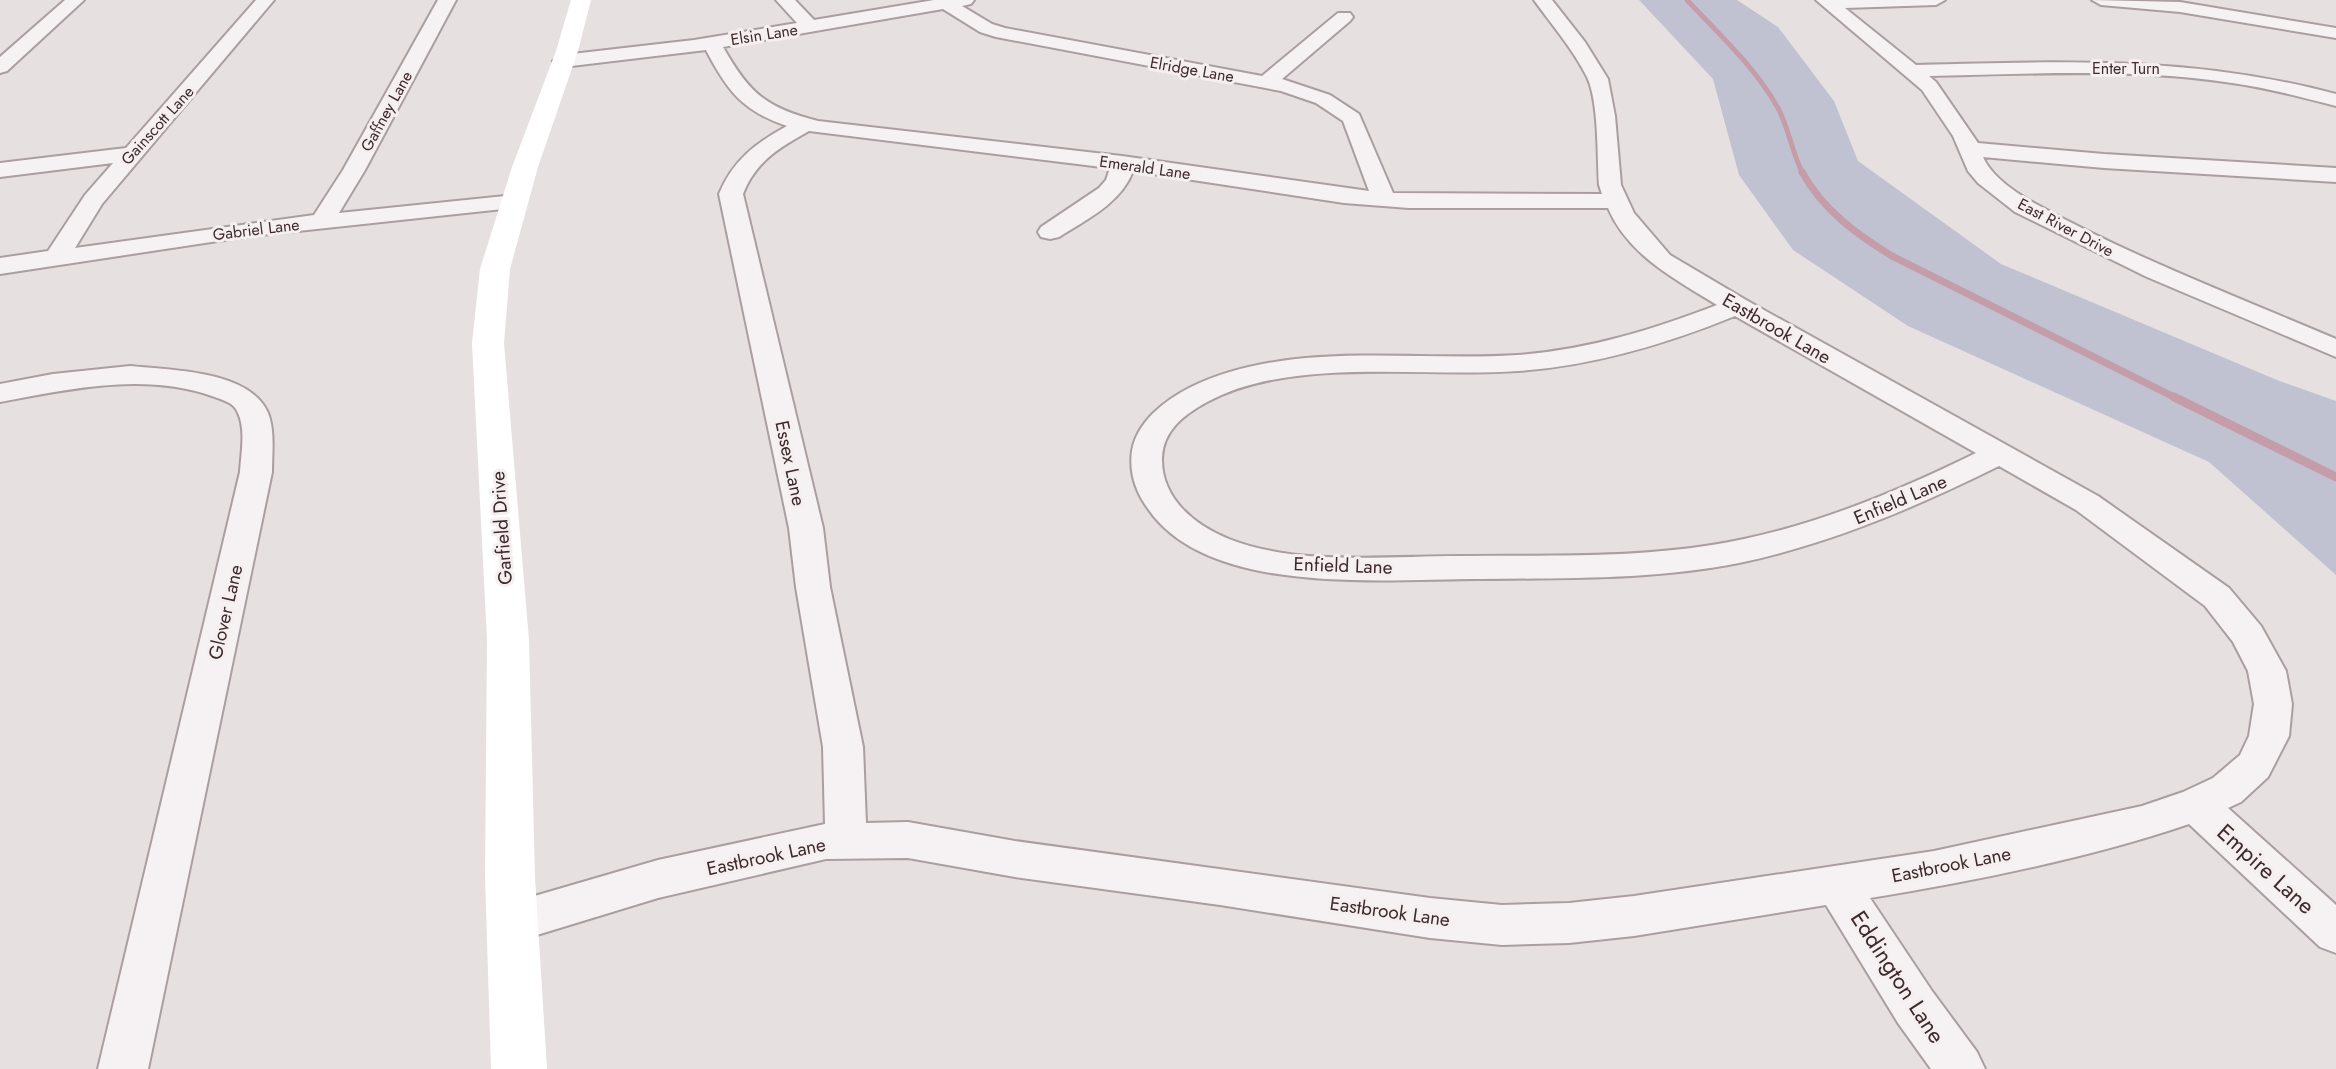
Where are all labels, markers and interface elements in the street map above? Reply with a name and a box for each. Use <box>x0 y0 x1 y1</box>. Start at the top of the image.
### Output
street label: Elsin Lane <box>729 18 799 51</box>
street label: Elridge Lane <box>1148 51 1236 88</box>
street label: Enter Turn <box>2092 57 2160 80</box>
street label: Gaffney Lane <box>355 67 418 156</box>
street label: Gainscott Lane <box>116 81 199 170</box>
street label: Emerald Lane <box>1098 150 1192 185</box>
street label: East River Drive <box>2014 192 2118 262</box>
street label: Gabriel Lane <box>211 213 301 246</box>
street label: Eastbrook Lane <box>1718 286 1836 371</box>
street label: Essex Lane <box>768 418 813 508</box>
street label: Enfield Lane <box>1849 468 1951 531</box>
street label: Garfield Drive <box>484 470 519 586</box>
street label: Enfield Lane <box>1293 550 1393 581</box>
street label: Glover Lane <box>201 562 250 662</box>
street label: Empire Lane <box>2210 816 2323 922</box>
street label: Eastbrook Lane <box>704 831 828 882</box>
street label: Eastbrook Lane <box>1889 840 2013 889</box>
street label: Eastbrook Lane <box>1328 890 1452 933</box>
street label: Eddington Lane <box>1842 904 1954 1050</box>

